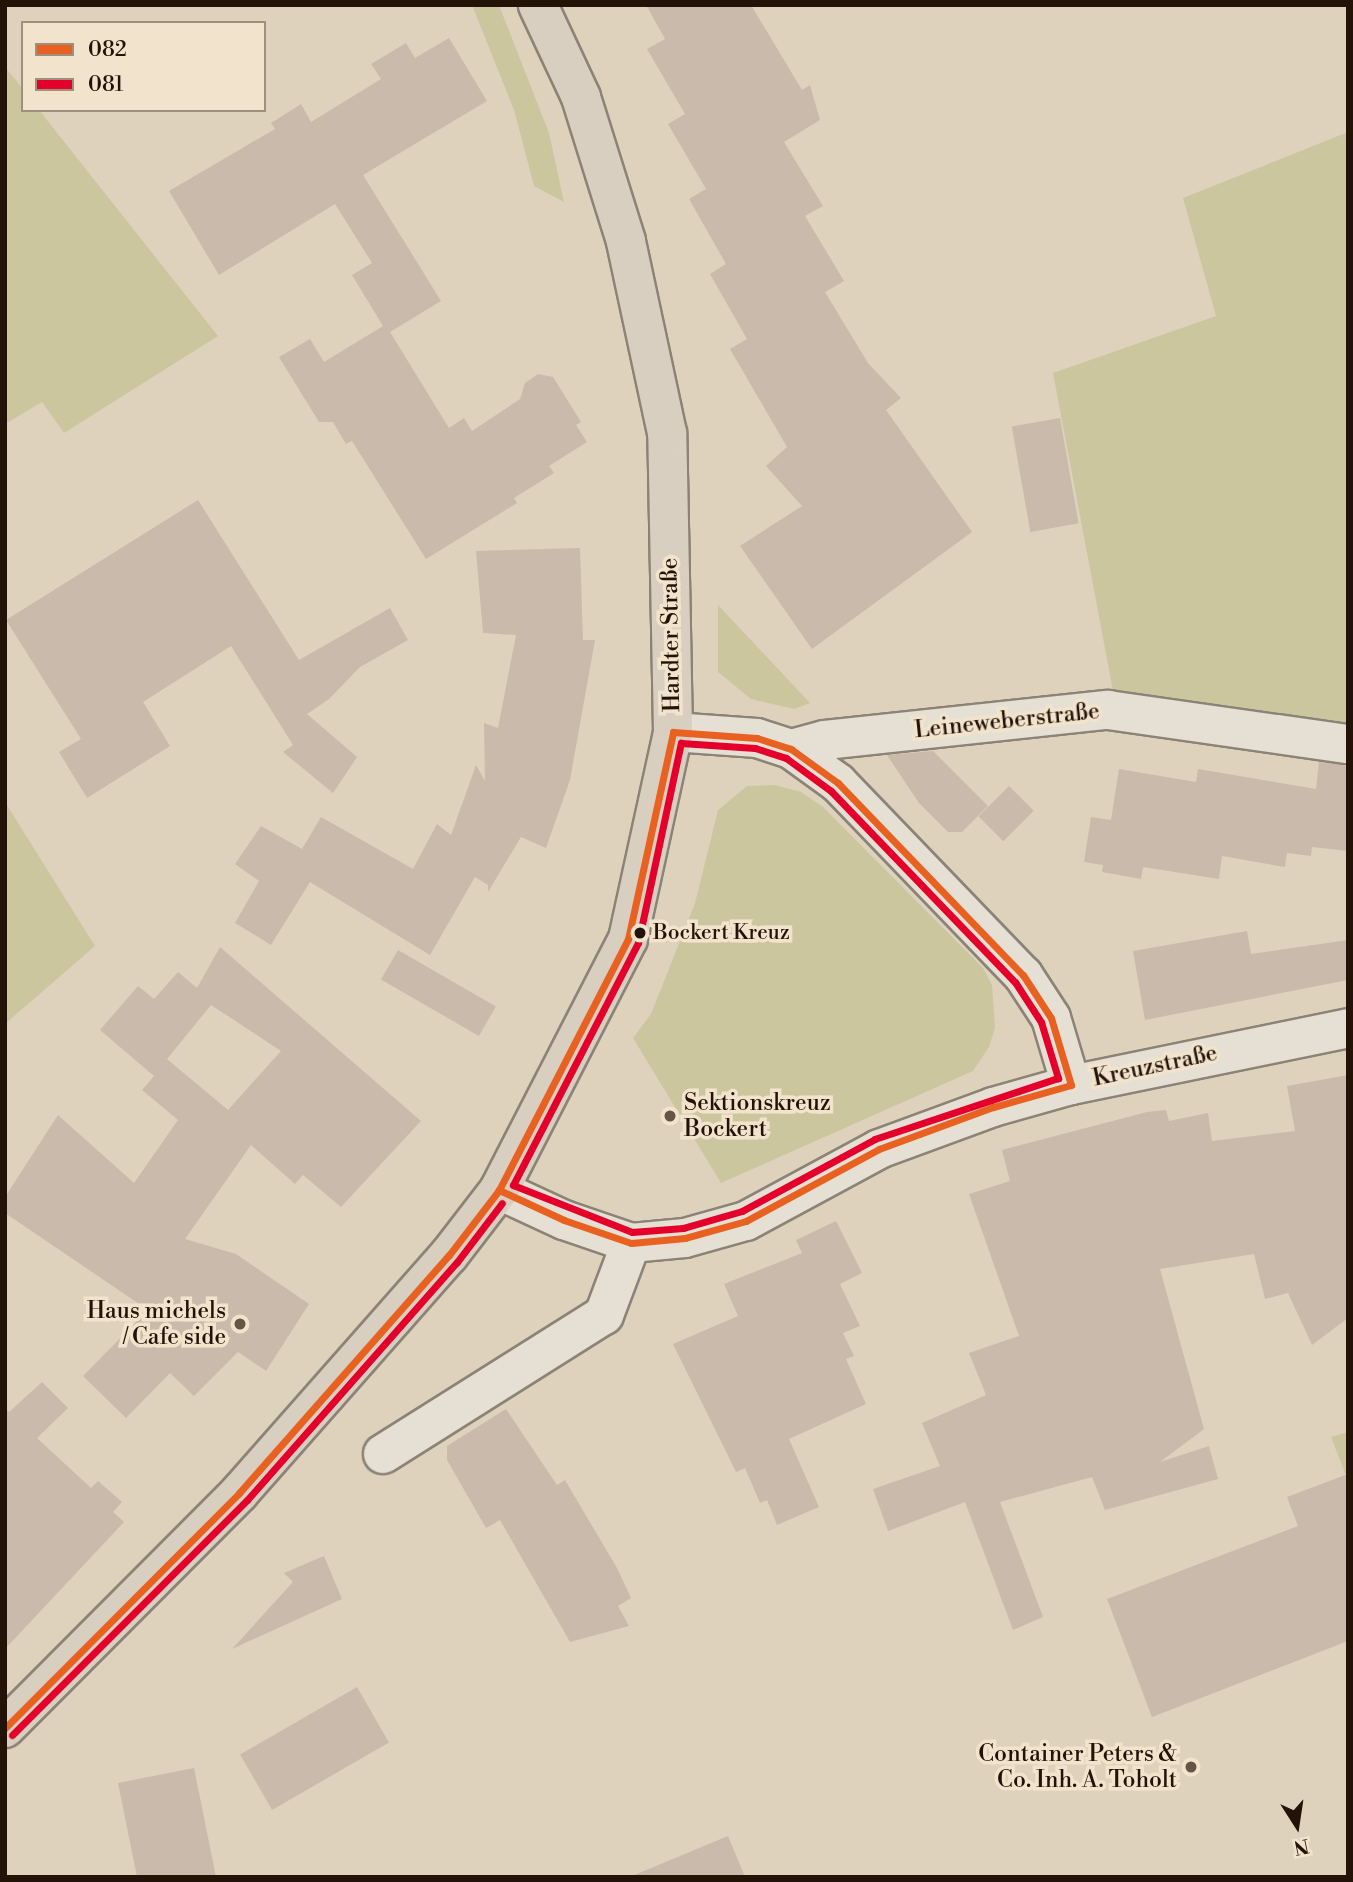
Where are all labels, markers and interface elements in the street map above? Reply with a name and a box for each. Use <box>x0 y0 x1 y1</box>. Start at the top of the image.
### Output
legend <box>21 21 266 112</box>
text: 082 <box>88 37 127 63</box>
text: 081 <box>88 72 123 98</box>
street label: Hardter Straße <box>656 558 686 712</box>
street label: Leineweberstraße <box>913 698 1101 744</box>
place label: Bockert Kreuz <box>653 920 790 946</box>
marker: Bockert Kreuz <box>633 926 647 940</box>
street label: Kreuzstraße <box>1090 1039 1220 1093</box>
place label: Sektionskreuz Bockert <box>684 1089 831 1143</box>
marker: Sektionskreuz Bockert <box>662 1108 678 1124</box>
place label: Haus michels / Cafe side <box>87 1297 226 1351</box>
marker: Haus michels / Cafe side <box>232 1316 248 1332</box>
place label: Container Peters & Co. Inh. A. Toholt <box>978 1740 1177 1794</box>
marker: Container Peters & Co. Inh. A. Toholt <box>1183 1759 1199 1775</box>
north arrow <box>1262 1791 1332 1861</box>
text: N <box>1292 1833 1311 1860</box>

